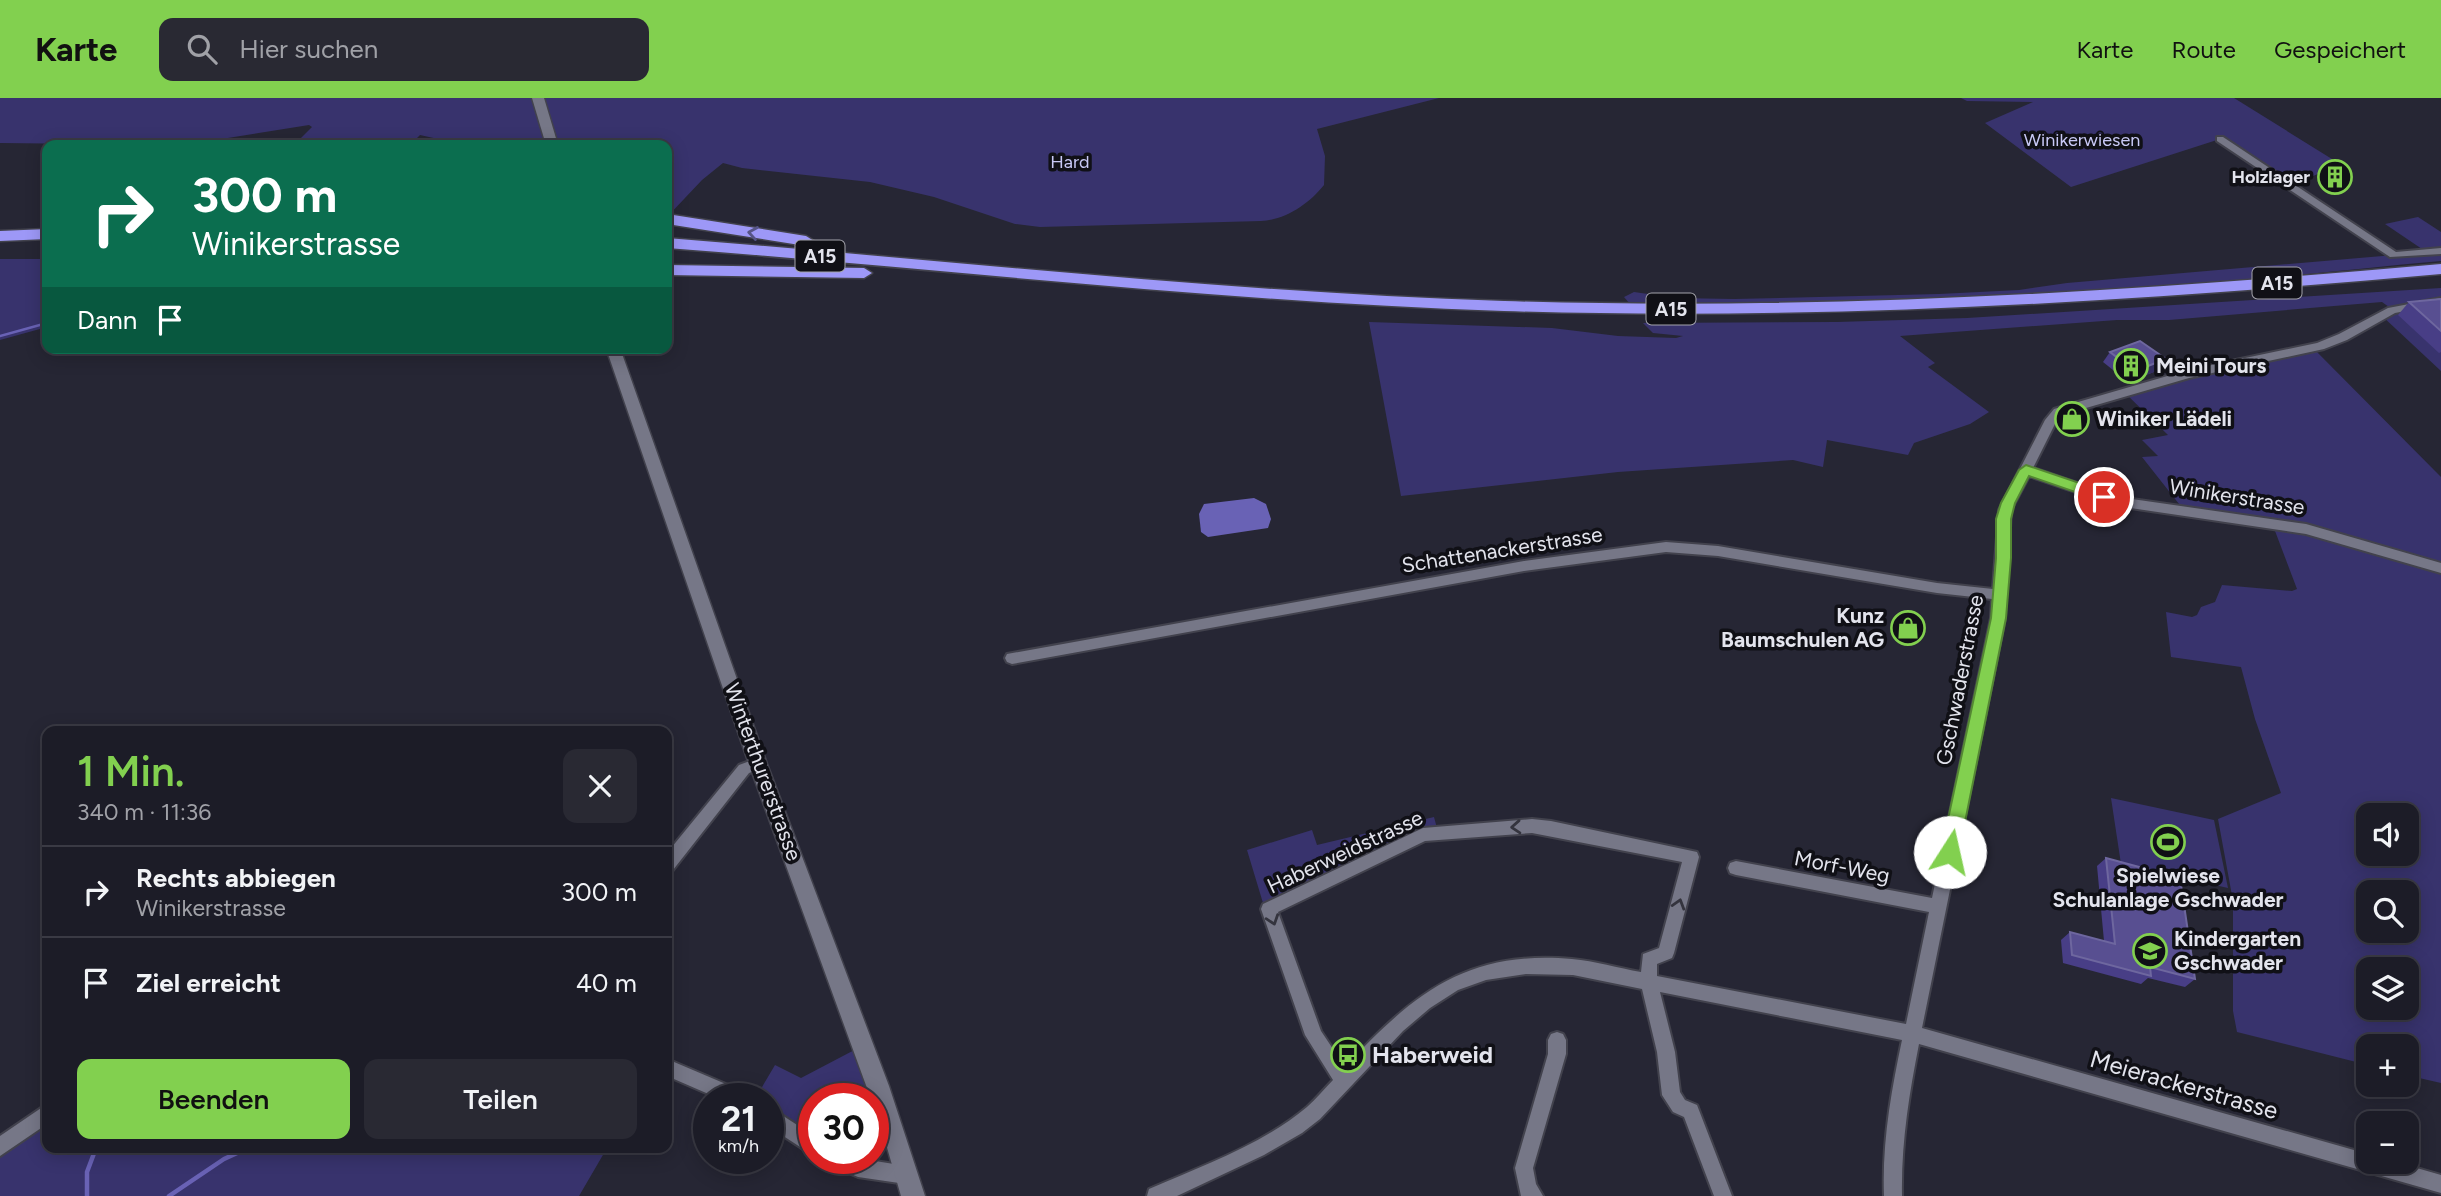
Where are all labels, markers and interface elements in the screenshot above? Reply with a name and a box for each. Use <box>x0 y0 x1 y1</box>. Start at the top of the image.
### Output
search box <box>159 18 649 81</box>
text: Karte <box>35 30 117 69</box>
icon: search <box>183 30 221 68</box>
text: Hier suchen <box>239 33 378 65</box>
text: Karte <box>2077 35 2133 64</box>
text: Route <box>2171 35 2236 64</box>
text: Gespeichert <box>2274 35 2406 64</box>
park label: Winikerwiesen <box>2024 129 2140 151</box>
park label: Hard <box>1050 151 1090 173</box>
building icon: Holzlager <box>2316 158 2354 196</box>
text: 300 m <box>192 165 337 224</box>
place label: Holzlager <box>2231 166 2310 188</box>
icon: right <box>77 168 168 259</box>
text: Winikerstrasse <box>192 225 400 263</box>
one-way arrow <box>747 226 759 241</box>
road number: A15 <box>796 240 844 272</box>
road number: A15 <box>2252 267 2302 298</box>
road number: A15 <box>1646 294 1696 324</box>
icon: arrive <box>151 301 189 339</box>
text: Dann <box>77 304 137 336</box>
building icon: Meini Tours <box>2112 347 2150 385</box>
place label: Meini Tours <box>2156 353 2267 378</box>
shop icon: Winiker Lädeli <box>2053 400 2091 438</box>
place label: Winiker Lädeli <box>2096 406 2232 431</box>
pin <box>2074 467 2134 527</box>
street label: Winikerstrasse <box>2168 473 2307 520</box>
icon: arrive <box>2085 478 2123 516</box>
street label: Schattenackerstrasse <box>1400 521 1604 578</box>
street label: Gschwaderstrasse <box>1931 593 1988 767</box>
place label: Kunz Baumschulen AG <box>1721 603 1884 652</box>
shop icon: Kunz Baumschulen AG <box>1889 609 1927 647</box>
street label: Winterthurerstrasse <box>720 680 807 864</box>
text: 1 Min. <box>77 746 184 797</box>
button: close <box>563 749 637 823</box>
text: 340 m · 11:36 <box>77 798 211 826</box>
map controls <box>2356 803 2419 1174</box>
button: sound <box>2356 803 2419 866</box>
street label: Haberweidstrasse <box>1263 805 1427 899</box>
position arrow <box>1913 815 1987 889</box>
one-way arrow <box>1511 819 1522 834</box>
sports icon: Spielwiese Schulanlage Gschwader <box>2149 823 2187 861</box>
street label: Morf-Weg <box>1792 845 1892 888</box>
text: Rechts abbiegen <box>136 862 336 894</box>
place label: Spielwiese Schulanlage Gschwader <box>2052 863 2284 912</box>
icon: right <box>77 873 115 911</box>
text: 300 m <box>561 876 637 908</box>
button: search <box>2356 880 2419 943</box>
text: Winikerstrasse <box>136 894 286 922</box>
one-way arrow <box>1671 899 1685 911</box>
one-way arrow <box>1265 914 1279 926</box>
place label: Kindergarten Gschwader <box>2174 926 2301 975</box>
school or university icon: Kindergarten Gschwader <box>2131 932 2169 970</box>
button: layers <box>2356 957 2419 1020</box>
icon: arrive <box>77 964 115 1002</box>
text: Ziel erreicht <box>136 967 281 999</box>
text: 40 m <box>576 967 637 999</box>
button: + <box>2356 1034 2419 1097</box>
bus stop icon: Haberweid <box>1329 1036 1367 1074</box>
place label: Haberweid <box>1372 1040 1493 1069</box>
street label: Meierackerstrasse <box>2087 1044 2281 1125</box>
button: Beenden <box>77 1059 350 1139</box>
button: Teilen <box>364 1059 637 1139</box>
speed limit sign: 30 <box>798 1083 889 1174</box>
text: 21 <box>721 1098 756 1140</box>
button: − <box>2356 1111 2419 1174</box>
text: km/h <box>718 1135 759 1157</box>

